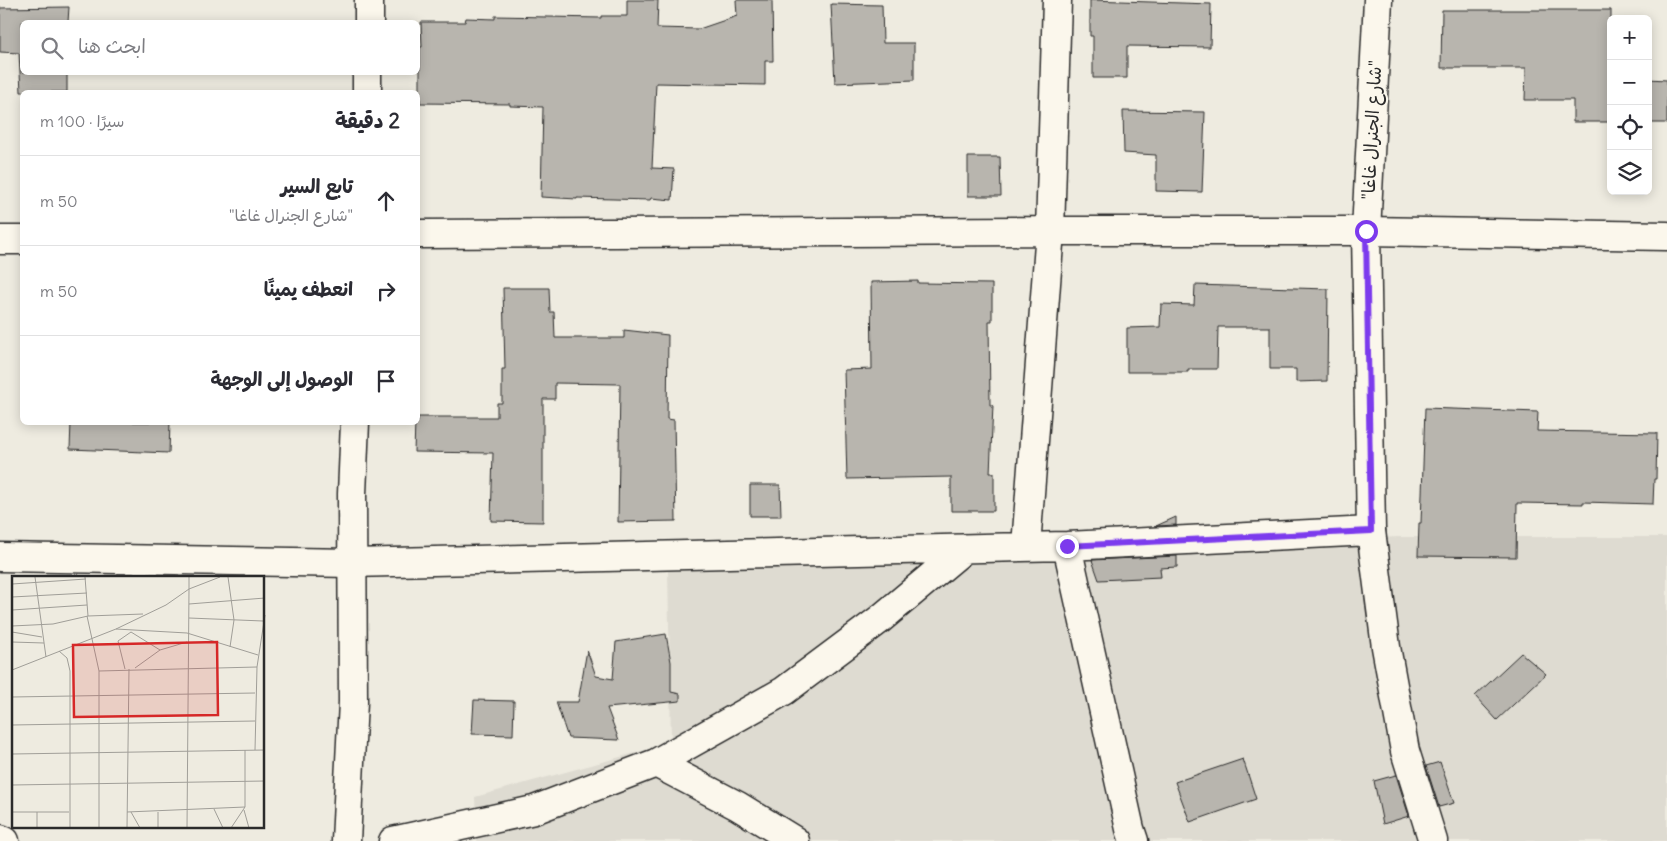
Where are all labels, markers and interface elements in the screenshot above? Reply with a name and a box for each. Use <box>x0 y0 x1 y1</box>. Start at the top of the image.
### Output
map controls <box>1607 15 1652 195</box>
button: + <box>1607 15 1652 60</box>
search box <box>20 20 420 75</box>
icon: search <box>38 34 66 62</box>
text: ابحث هنا <box>78 34 146 58</box>
street label: "شارع الجنرال غاغا" <box>1356 60 1388 200</box>
button: − <box>1607 60 1652 105</box>
button: locate <box>1607 105 1652 150</box>
text: 2 دقيقة <box>335 107 400 134</box>
text: سيرًا · 100 m <box>40 111 124 131</box>
button: layers <box>1607 150 1652 195</box>
text: تابع السير <box>281 174 353 198</box>
icon: ahead <box>372 187 400 215</box>
text: 50 m <box>40 191 78 211</box>
text: "شارع الجنرال غاغا" <box>229 205 353 225</box>
route start <box>1355 220 1378 243</box>
text: انعطف يمينًا <box>264 277 353 301</box>
icon: right <box>372 277 400 305</box>
text: 50 m <box>40 281 78 301</box>
text: الوصول إلى الوجهة <box>210 367 353 391</box>
icon: arrive <box>372 367 400 395</box>
route end <box>1056 535 1079 558</box>
inset map <box>12 576 265 828</box>

